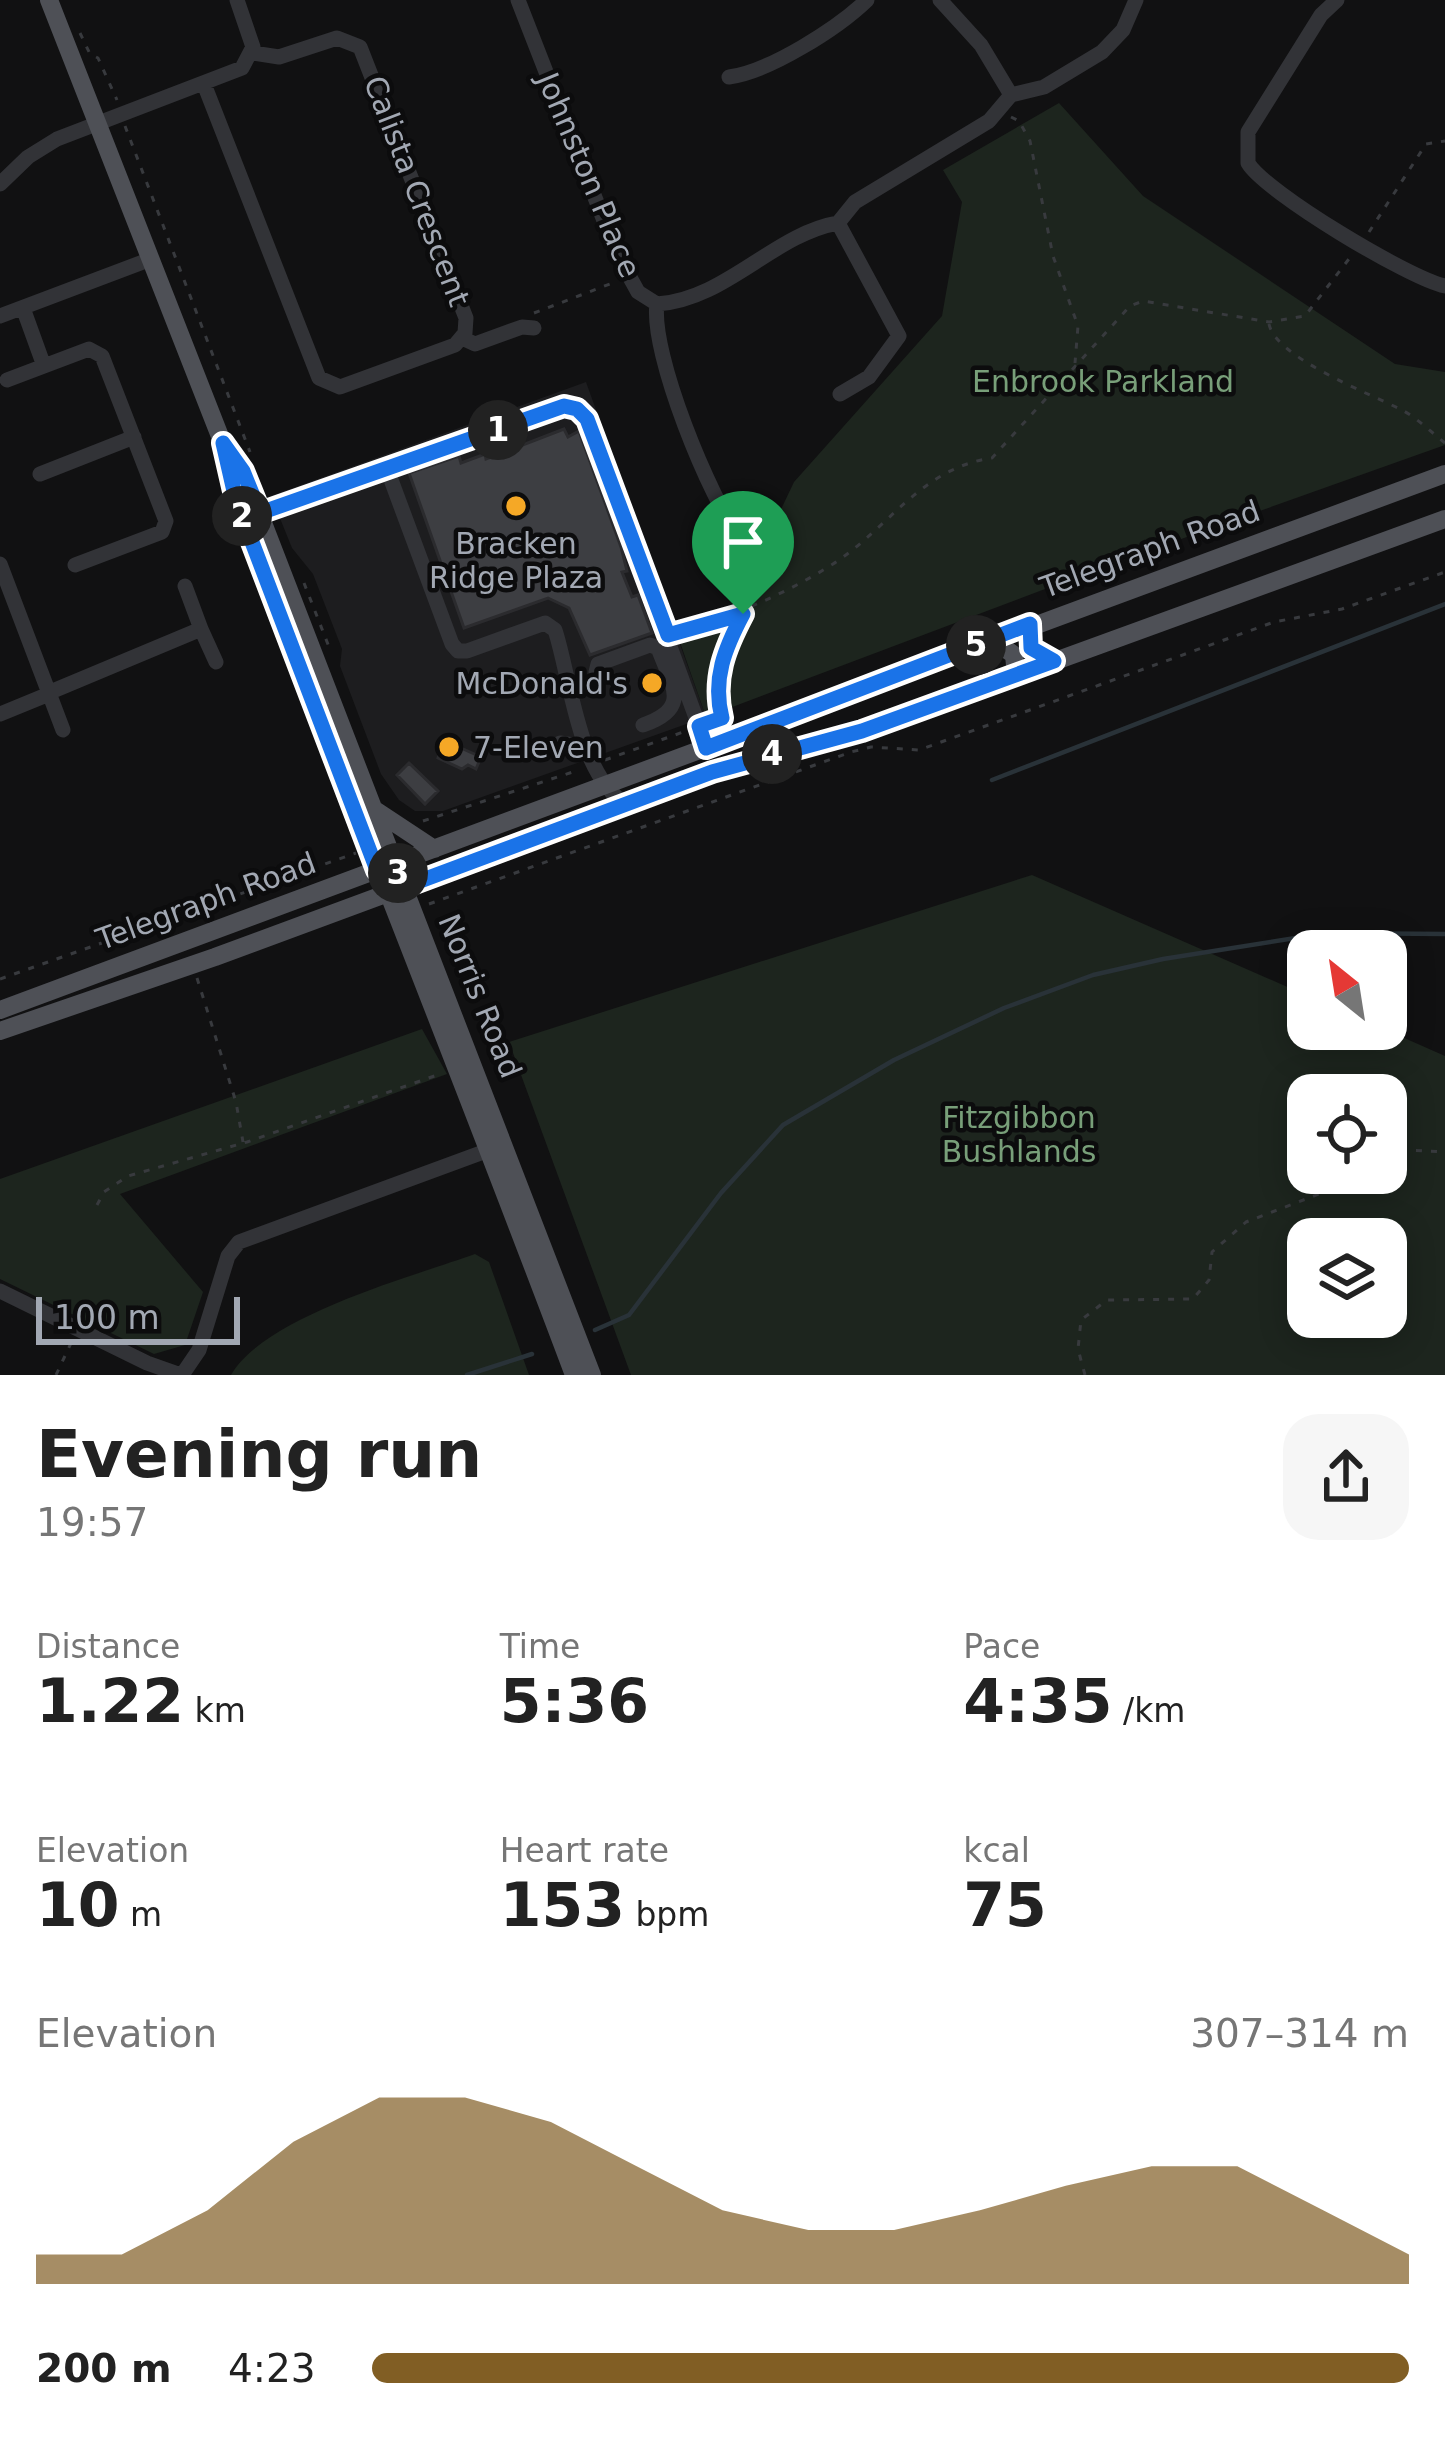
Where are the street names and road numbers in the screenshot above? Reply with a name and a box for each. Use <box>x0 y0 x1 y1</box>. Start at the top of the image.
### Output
street label: Johnston Place <box>529 65 648 283</box>
street label: Calista Crescent <box>357 71 477 311</box>
street label: Telegraph Road <box>1034 493 1265 605</box>
street label: Telegraph Road <box>90 845 321 957</box>
street label: Norris Road <box>431 909 529 1083</box>

